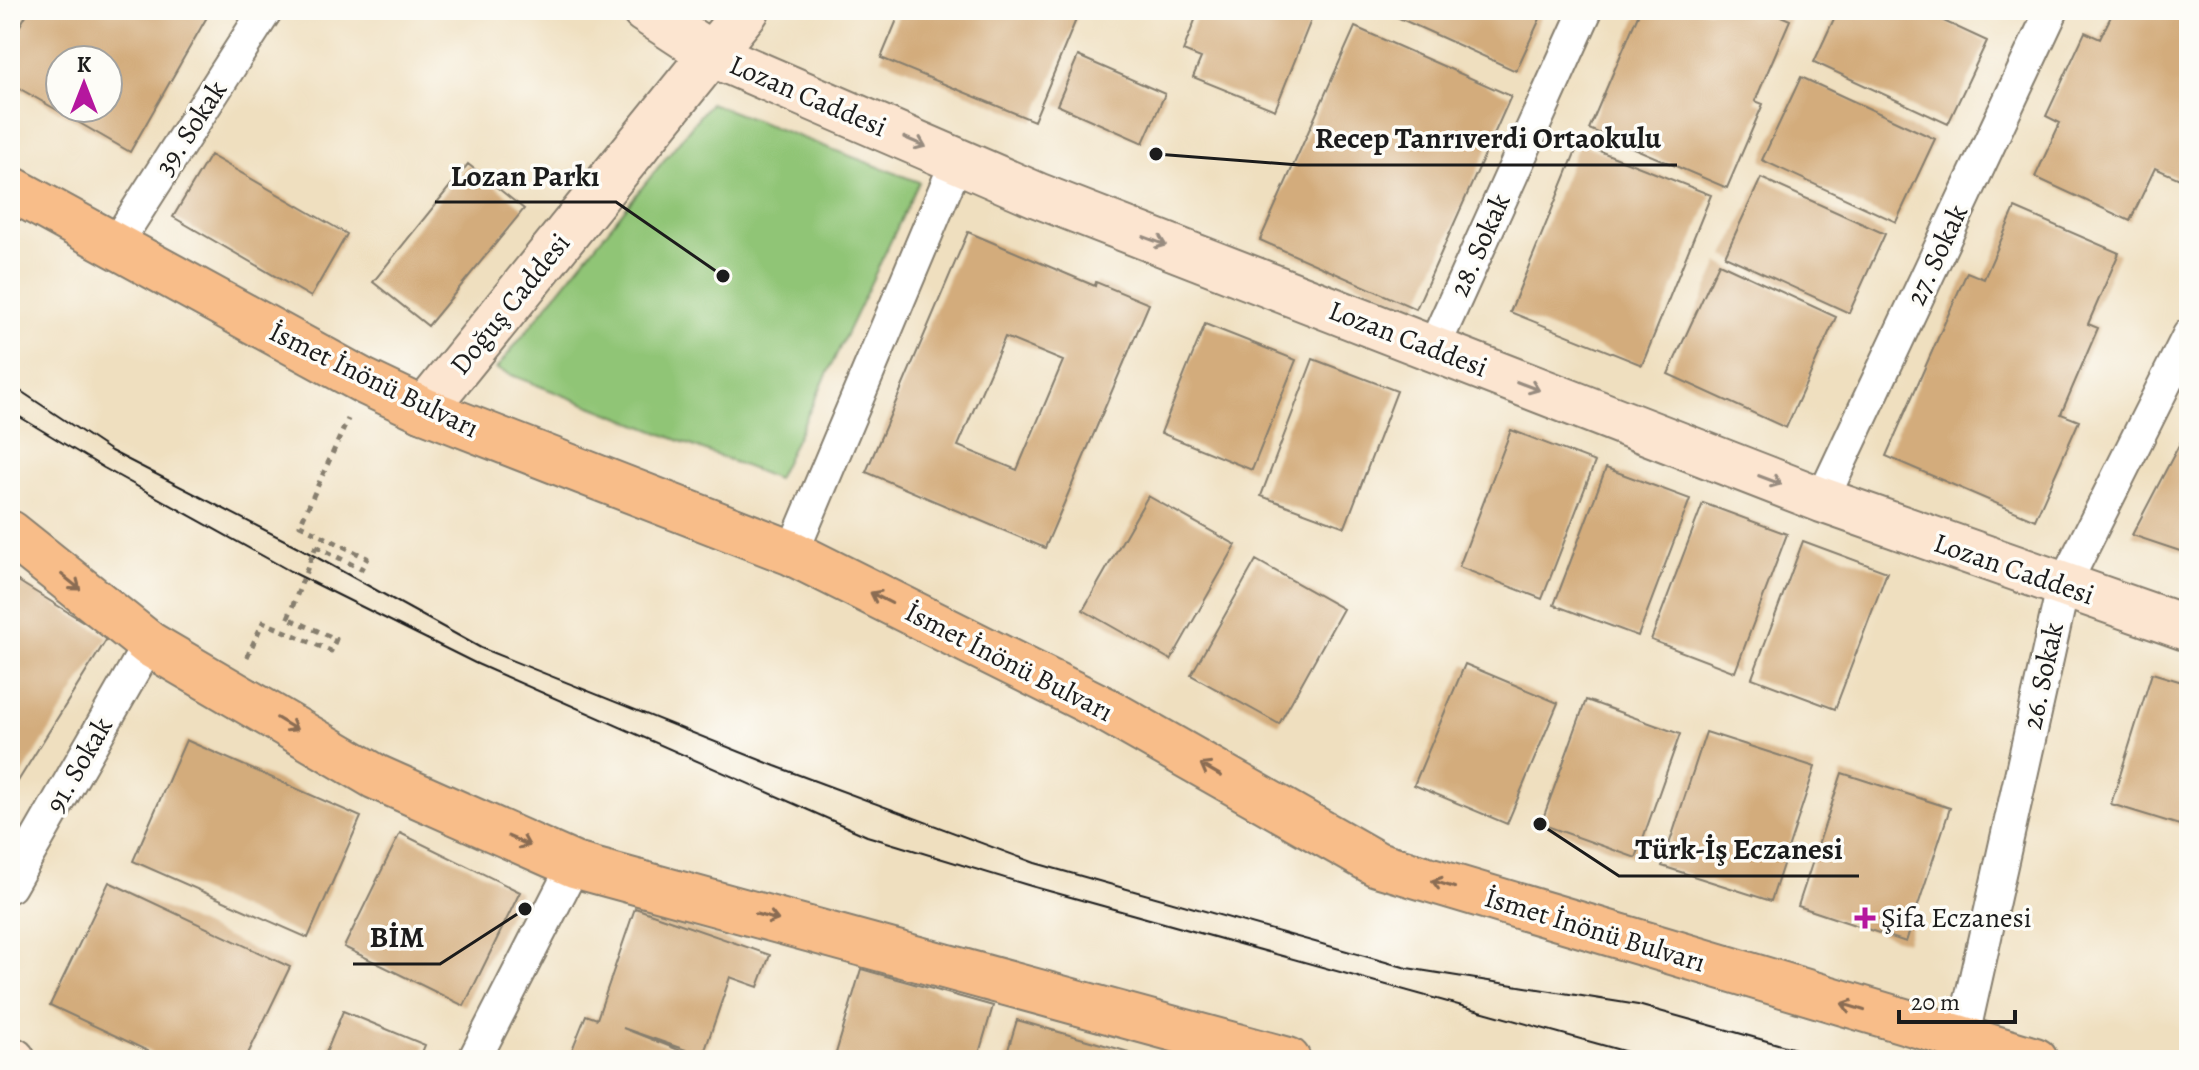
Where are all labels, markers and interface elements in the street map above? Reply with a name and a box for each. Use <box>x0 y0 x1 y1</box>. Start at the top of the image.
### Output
north arrow <box>44 44 124 124</box>
street label: Lozan Caddesi <box>724 46 892 146</box>
text: K <box>77 50 92 80</box>
street label: 39. Sokak <box>146 73 236 183</box>
callout: Recep Tanrıverdi Ortaokulu <box>1299 111 1677 165</box>
text: Recep Tanrıverdi Ortaokulu <box>1315 118 1662 158</box>
one-way arrow <box>902 136 927 151</box>
callout: Lozan Parkı <box>435 148 616 202</box>
text: Lozan Parkı <box>450 156 600 196</box>
street label: 28. Sokak <box>1440 187 1520 302</box>
street label: 27. Sokak <box>1897 198 1977 312</box>
street label: Doğuş Caddesi <box>441 225 579 383</box>
one-way arrow <box>1142 235 1167 249</box>
street label: Lozan Caddesi <box>1323 291 1493 387</box>
street label: İsmet İnönü Bulvarı <box>263 313 485 447</box>
one-way arrow <box>1515 380 1540 394</box>
one-way arrow <box>1757 474 1782 488</box>
street label: Lozan Caddesi <box>1929 524 2099 614</box>
one-way arrow <box>60 573 81 590</box>
one-way arrow <box>870 589 894 605</box>
street label: İsmet İnönü Bulvarı <box>898 593 1120 731</box>
street label: 26. Sokak <box>2013 619 2073 733</box>
street label: 91. Sokak <box>36 710 122 820</box>
one-way arrow <box>275 716 298 732</box>
one-way arrow <box>1200 762 1223 778</box>
callout: Türk-İş Eczanesi <box>1619 822 1859 876</box>
text: Türk-İş Eczanesi <box>1635 829 1843 869</box>
one-way arrow <box>506 834 531 849</box>
one-way arrow <box>1431 876 1457 891</box>
street label: İsmet İnönü Bulvarı <box>1480 878 1710 982</box>
place label: Şifa Eczanesi <box>1881 899 2032 937</box>
marker: Şifa Eczanesi <box>1856 909 1874 927</box>
callout: BİM <box>353 910 440 964</box>
one-way arrow <box>754 911 780 926</box>
text: BİM <box>370 917 425 957</box>
scale bar <box>1899 974 2015 1024</box>
text: 20 m <box>1911 986 1960 1018</box>
one-way arrow <box>1841 999 1866 1013</box>

